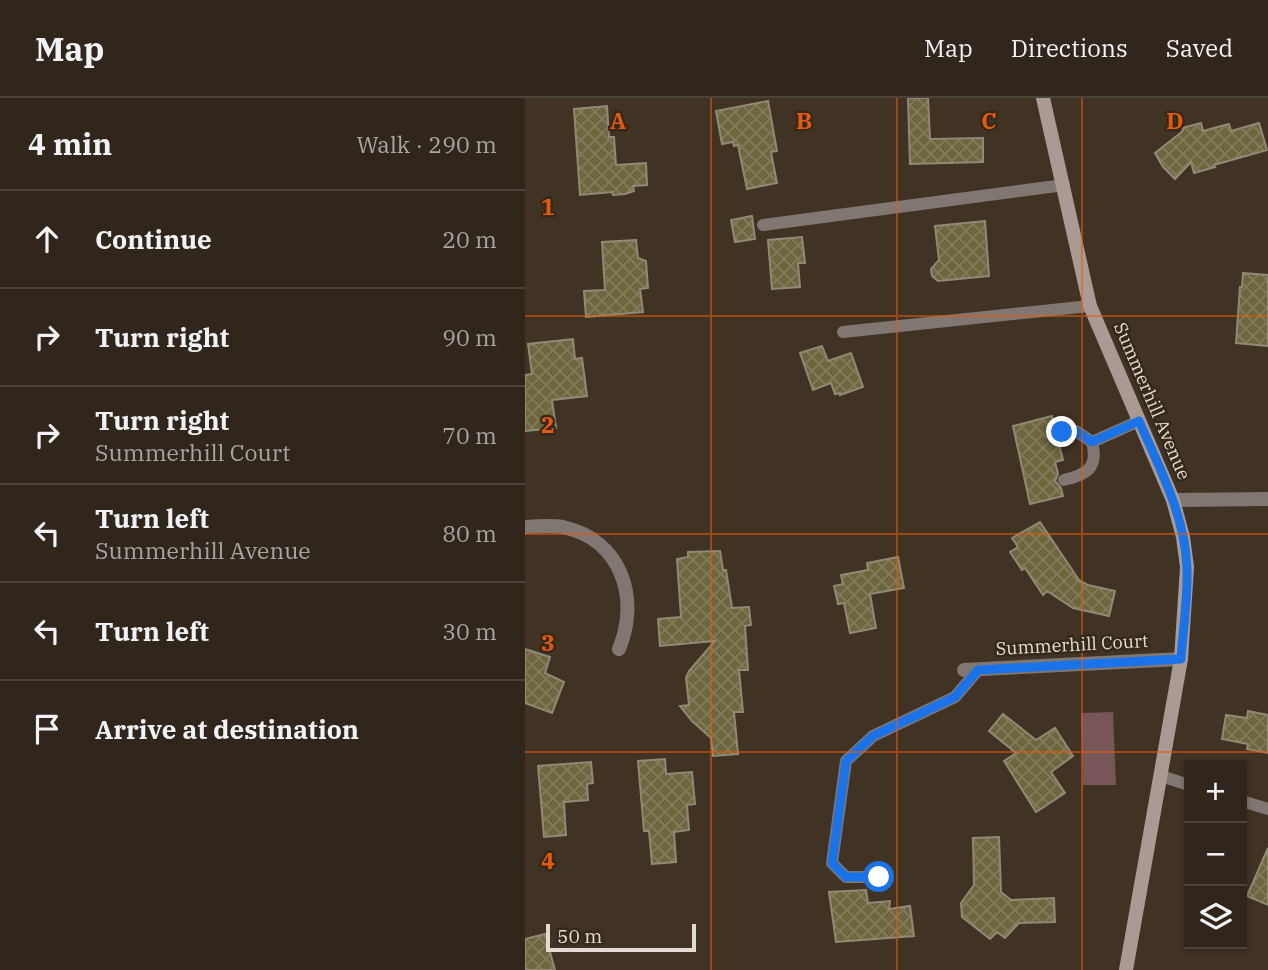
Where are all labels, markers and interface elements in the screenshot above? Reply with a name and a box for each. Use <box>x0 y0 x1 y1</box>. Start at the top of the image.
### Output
text: Map <box>35 27 104 70</box>
text: Map <box>924 32 973 64</box>
text: Directions <box>1011 32 1128 64</box>
text: Saved <box>1166 32 1233 64</box>
text: A <box>610 105 626 135</box>
text: B <box>796 105 812 135</box>
text: C <box>981 105 997 135</box>
text: D <box>1166 105 1184 135</box>
text: 4 min <box>28 124 112 163</box>
text: Walk · 290 m <box>356 129 497 159</box>
text: 1 <box>541 191 555 221</box>
icon: ahead <box>28 220 66 258</box>
text: Continue <box>95 222 212 256</box>
text: 20 m <box>442 224 497 254</box>
icon: right <box>28 318 66 356</box>
street label: Summerhill Avenue <box>1109 319 1196 483</box>
text: Turn right <box>95 320 229 354</box>
text: 90 m <box>442 322 497 352</box>
text: Turn right <box>95 403 229 437</box>
text: 2 <box>541 409 555 439</box>
icon: right <box>28 416 66 454</box>
route end <box>1046 416 1077 447</box>
text: 70 m <box>442 420 497 450</box>
text: Summerhill Court <box>95 437 290 467</box>
text: Turn left <box>95 501 209 535</box>
icon: left <box>28 514 66 552</box>
text: 80 m <box>442 518 497 548</box>
text: Summerhill Avenue <box>95 535 311 565</box>
icon: left <box>28 612 66 650</box>
text: Turn left <box>95 614 209 648</box>
text: 30 m <box>442 616 497 646</box>
text: 3 <box>541 627 555 657</box>
street label: Summerhill Court <box>995 629 1149 660</box>
icon: arrive <box>28 710 66 748</box>
text: Arrive at destination <box>95 712 359 746</box>
map controls <box>1184 760 1247 949</box>
button: + <box>1184 760 1247 823</box>
button: − <box>1184 823 1247 886</box>
text: 4 <box>541 845 555 875</box>
route start <box>863 861 894 892</box>
button: layers <box>1184 886 1247 949</box>
scale bar <box>546 921 697 953</box>
text: 50 m <box>557 924 602 948</box>

